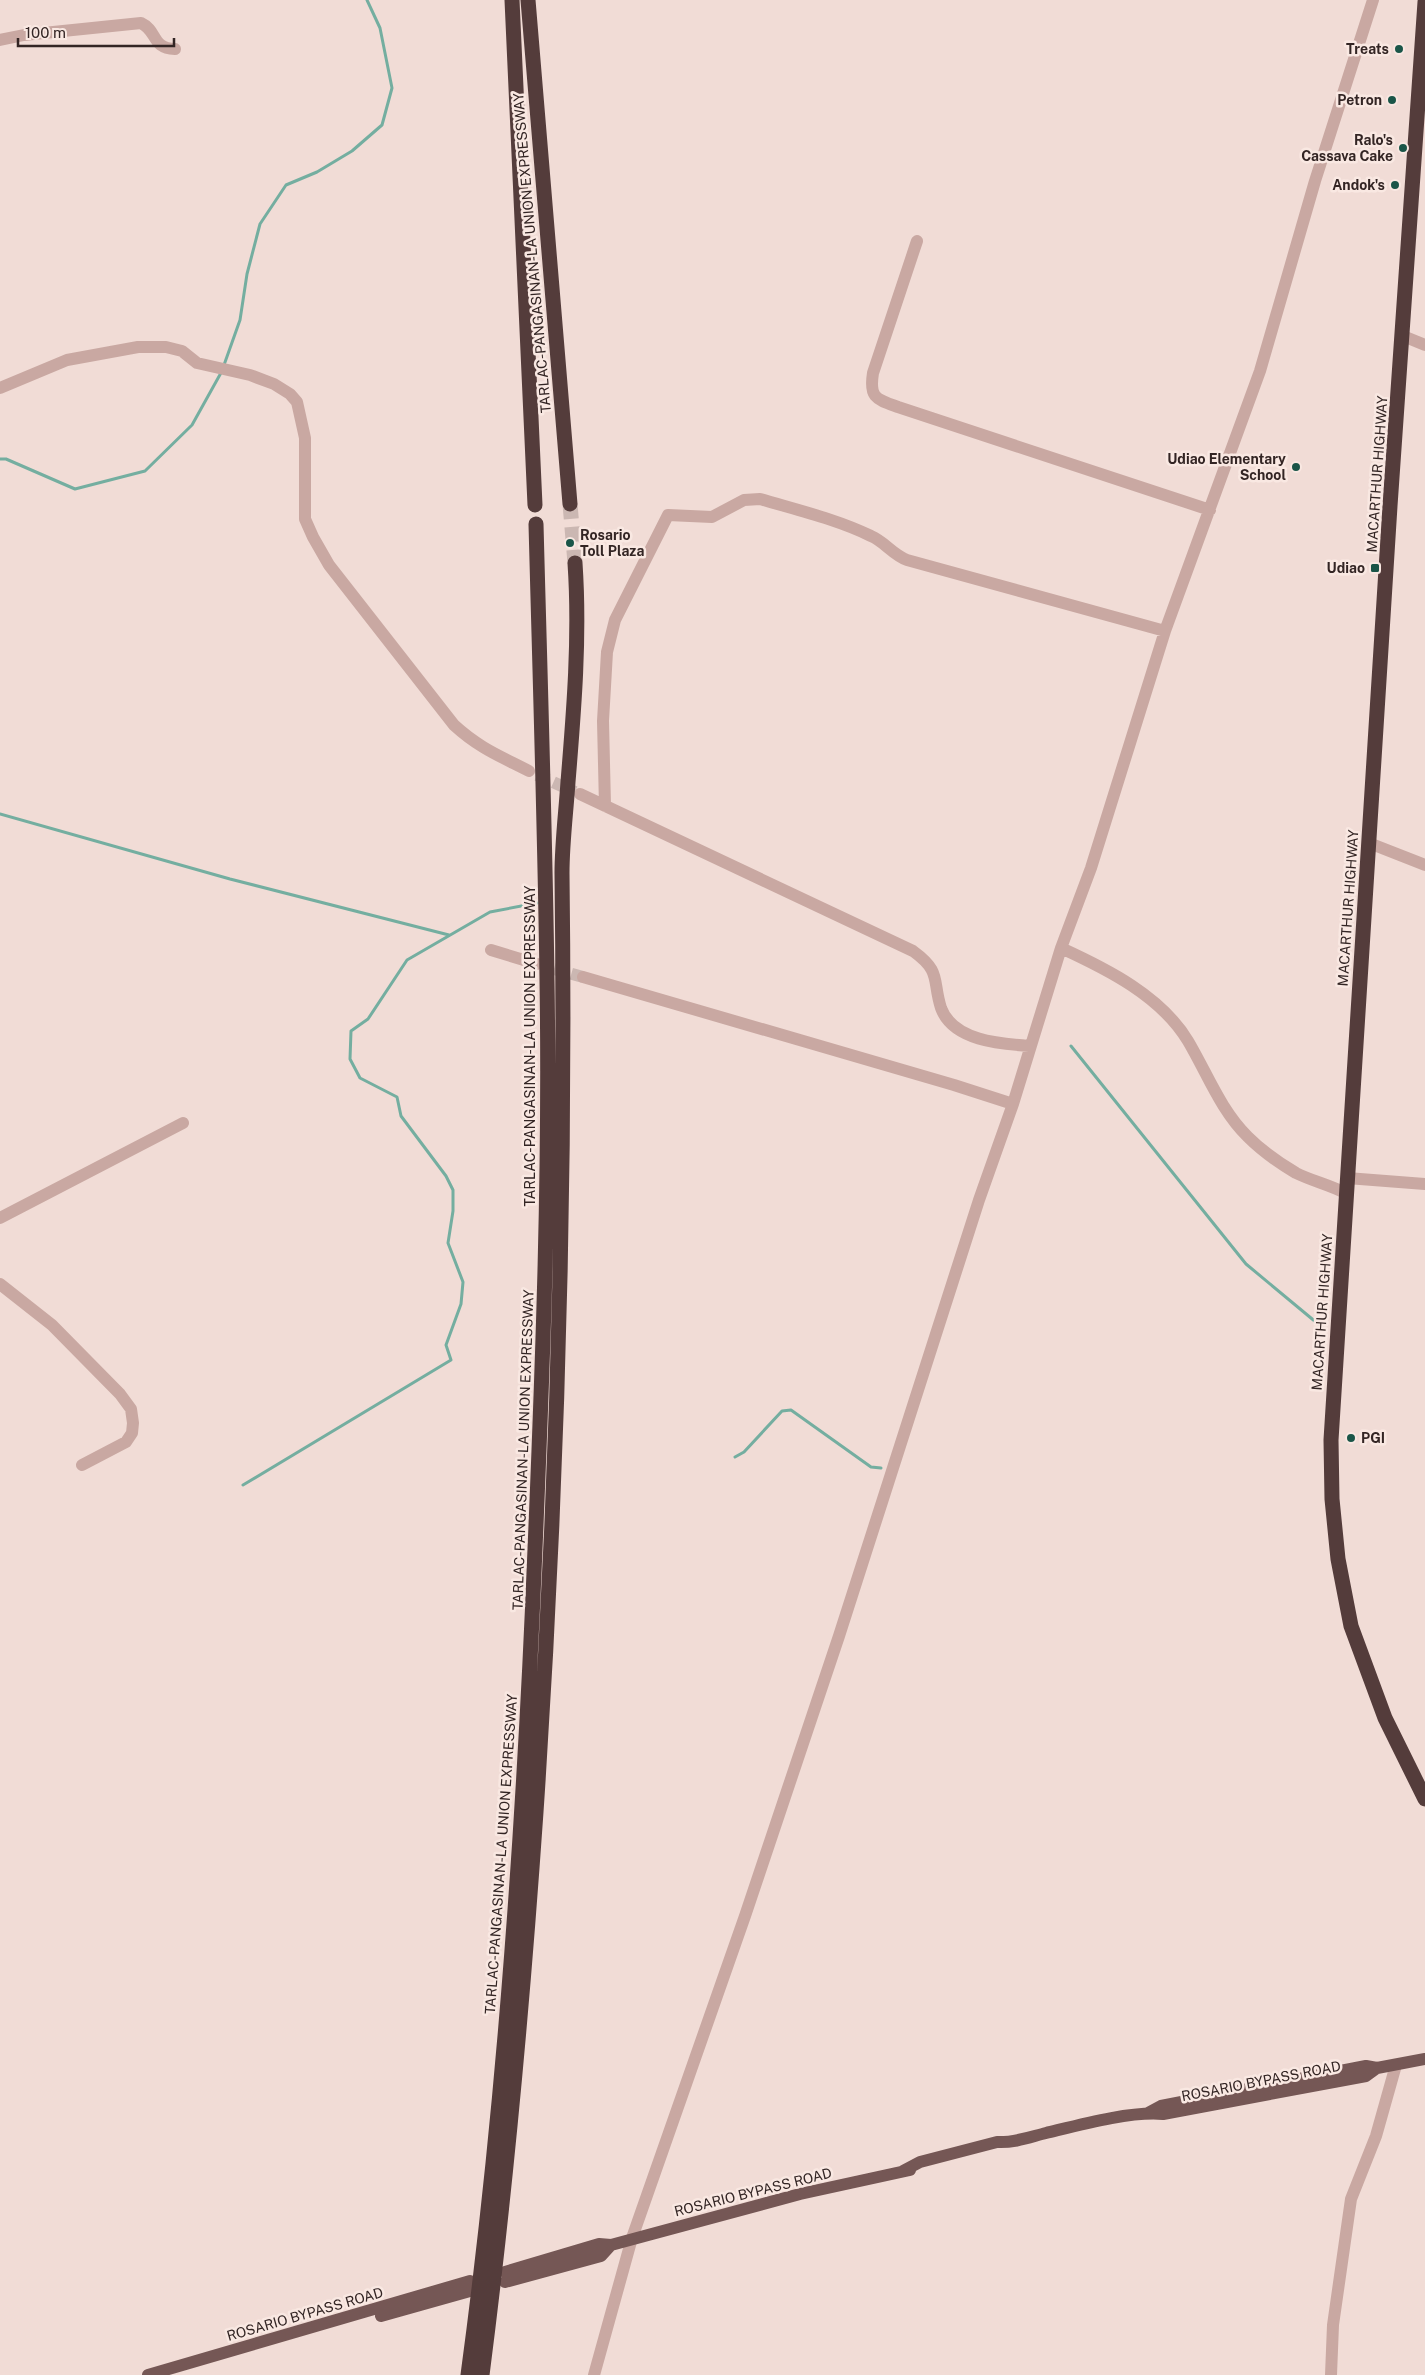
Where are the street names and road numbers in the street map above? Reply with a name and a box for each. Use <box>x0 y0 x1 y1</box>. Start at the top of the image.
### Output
street label: TARLAC-PANGASINAN-LA UNION EXPRESSWAY <box>510 92 554 414</box>
street label: MACARTHUR HIGHWAY <box>1364 395 1390 553</box>
street label: MACARTHUR HIGHWAY <box>1335 829 1361 987</box>
street label: TARLAC-PANGASINAN-LA UNION EXPRESSWAY <box>522 885 538 1207</box>
street label: MACARTHUR HIGHWAY <box>1309 1233 1335 1391</box>
street label: TARLAC-PANGASINAN-LA UNION EXPRESSWAY <box>509 1289 537 1611</box>
street label: TARLAC-PANGASINAN-LA UNION EXPRESSWAY <box>482 1693 520 2015</box>
street label: ROSARIO BYPASS ROAD <box>1180 2058 1342 2104</box>
street label: ROSARIO BYPASS ROAD <box>673 2165 833 2219</box>
street label: ROSARIO BYPASS ROAD <box>225 2284 385 2344</box>

